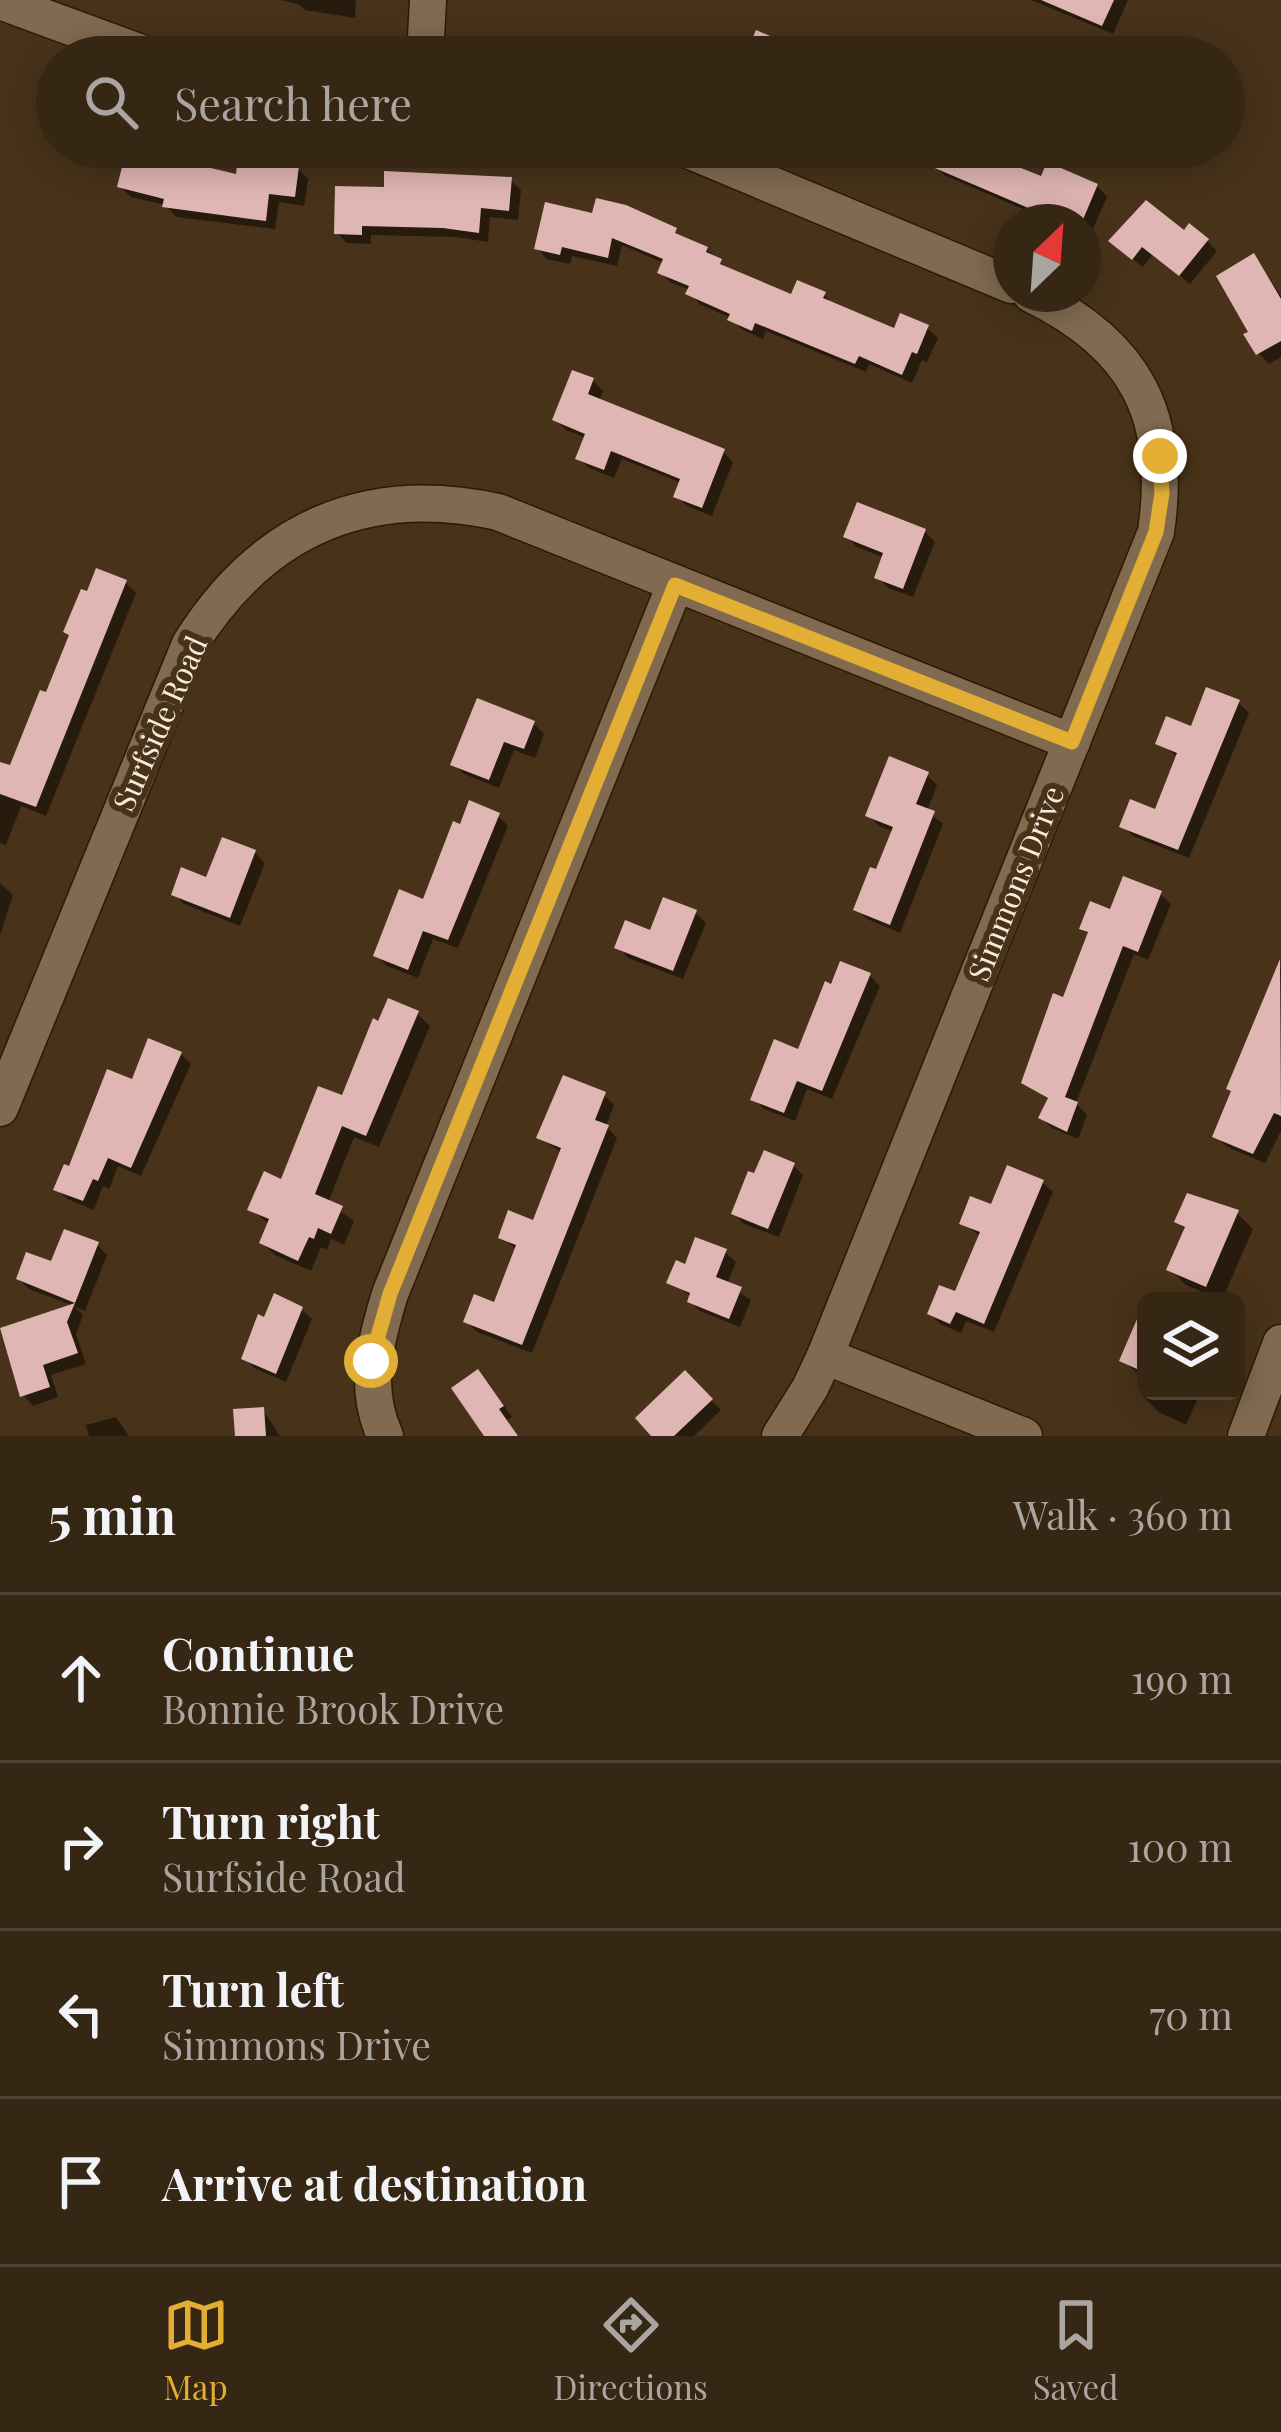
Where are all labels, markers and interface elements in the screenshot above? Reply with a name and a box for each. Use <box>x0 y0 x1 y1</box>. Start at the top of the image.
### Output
search box <box>36 36 1245 168</box>
icon: search <box>78 69 144 135</box>
text: Search here <box>174 72 412 132</box>
north arrow <box>993 204 1101 312</box>
route end <box>1133 429 1187 483</box>
street label: Surfside Road <box>103 629 215 817</box>
street label: Simmons Drive <box>958 780 1072 986</box>
map controls <box>1137 1292 1245 1400</box>
button: layers <box>1137 1292 1245 1400</box>
route start <box>344 1334 398 1388</box>
text: 5 min <box>48 1480 176 1548</box>
text: Walk · 360 m <box>1013 1488 1233 1540</box>
text: Continue <box>162 1622 354 1682</box>
icon: ahead <box>48 1645 114 1711</box>
text: 190 m <box>1131 1652 1233 1704</box>
text: Bonnie Brook Drive <box>162 1682 504 1734</box>
text: Turn right <box>162 1790 380 1850</box>
icon: right <box>48 1813 114 1879</box>
text: 100 m <box>1127 1820 1233 1872</box>
text: Surfside Road <box>162 1850 406 1902</box>
text: Turn left <box>162 1958 344 2018</box>
icon: left <box>48 1981 114 2047</box>
text: 70 m <box>1149 1988 1233 2040</box>
text: Simmons Drive <box>162 2018 431 2070</box>
icon: arrive <box>48 2149 114 2215</box>
text: Arrive at destination <box>162 2152 587 2212</box>
tab: Map <box>163 2292 229 2408</box>
tab: Directions <box>554 2292 708 2408</box>
tab: Saved <box>1033 2292 1119 2408</box>

